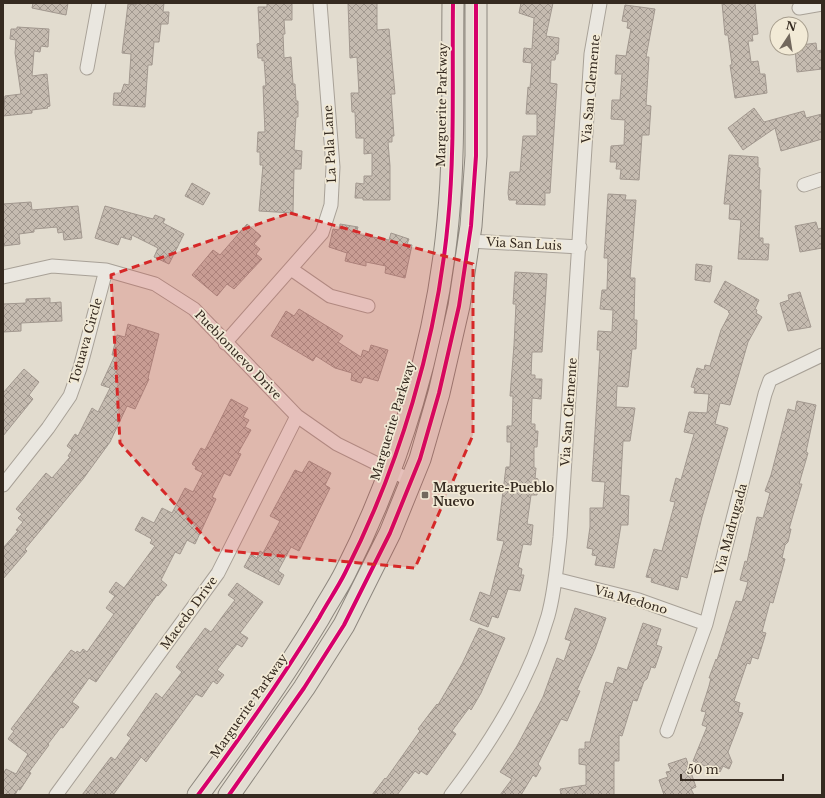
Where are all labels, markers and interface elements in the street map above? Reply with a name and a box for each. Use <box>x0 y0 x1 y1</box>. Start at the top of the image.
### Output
north arrow <box>769 16 809 56</box>
text: N <box>785 18 798 34</box>
street label: Via San Clemente <box>578 34 603 145</box>
street label: Marguerite Parkway <box>433 42 450 167</box>
street label: La Pala Lane <box>320 105 339 183</box>
street label: Via San Luis <box>485 234 562 253</box>
street label: Totuava Circle <box>66 296 105 386</box>
street label: Pueblonuevo Drive <box>192 307 285 403</box>
street label: Via San Clemente <box>557 357 580 468</box>
street label: Marguerite Parkway <box>367 359 418 482</box>
place label: Marguerite-Pueblo Nuevo <box>433 480 554 509</box>
street label: Via Madrugada <box>711 481 750 577</box>
marker: Marguerite-Pueblo Nuevo <box>420 490 430 500</box>
street label: Macedo Drive <box>157 573 220 652</box>
street label: Via Medono <box>592 582 669 617</box>
street label: Marguerite Parkway <box>207 650 291 761</box>
scale bar <box>681 756 783 782</box>
text: 50 m <box>687 762 719 777</box>

